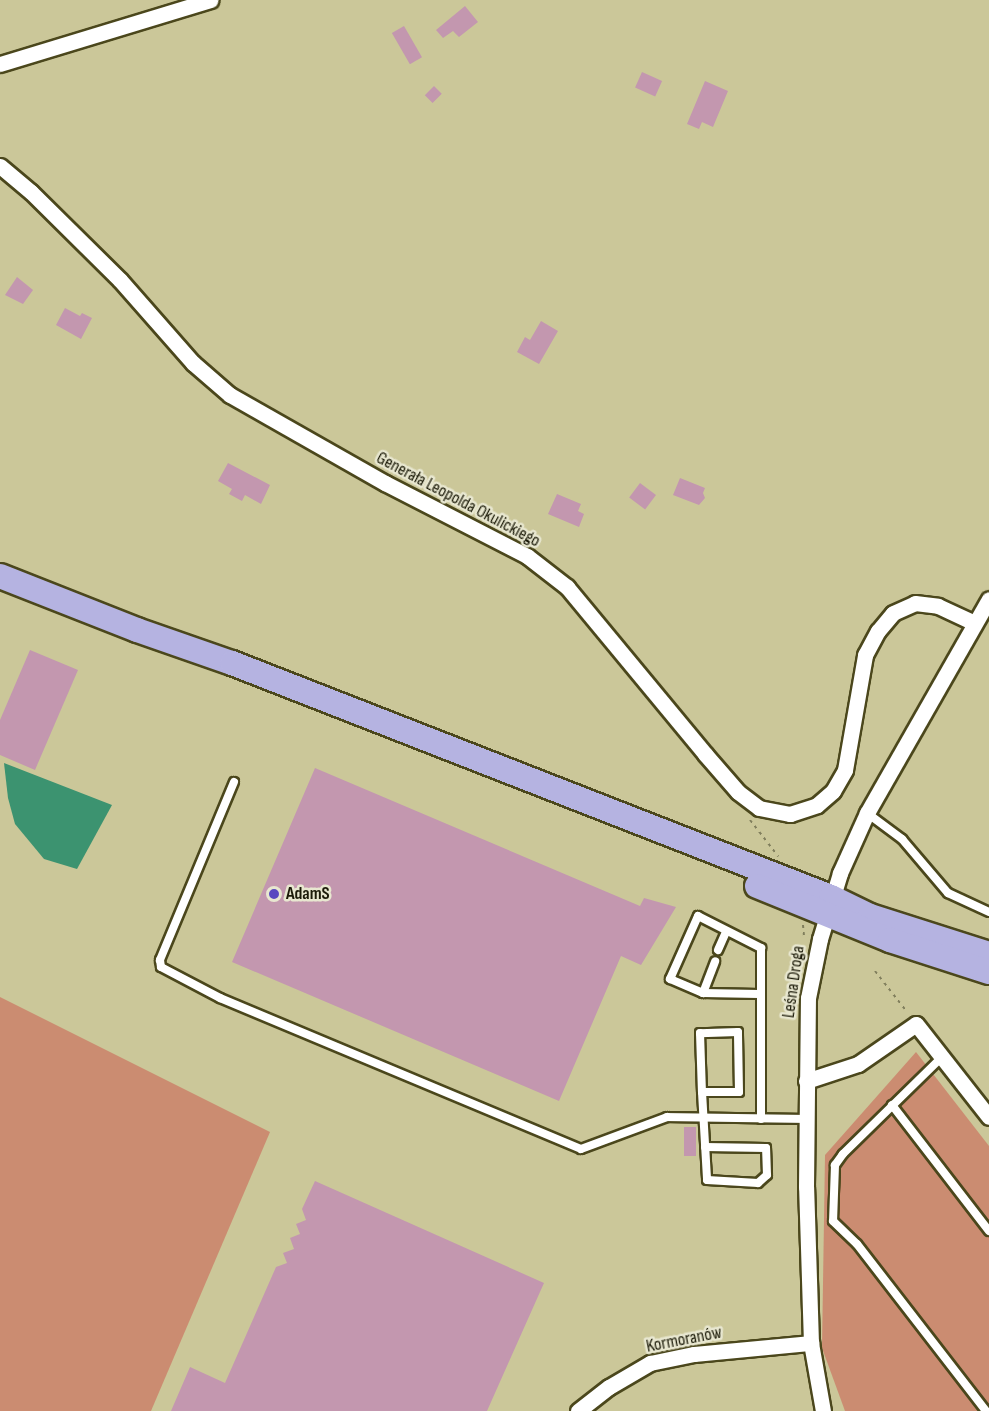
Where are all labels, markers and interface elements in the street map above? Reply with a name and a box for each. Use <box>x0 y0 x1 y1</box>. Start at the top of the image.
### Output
street label: Generała Leopolda Okulickiego <box>372 448 544 552</box>
place label: AdamS <box>286 883 330 905</box>
marker: AdamS <box>267 887 281 901</box>
street label: Leśna Droga <box>778 945 810 1019</box>
street label: Kormoranów <box>644 1322 724 1358</box>

